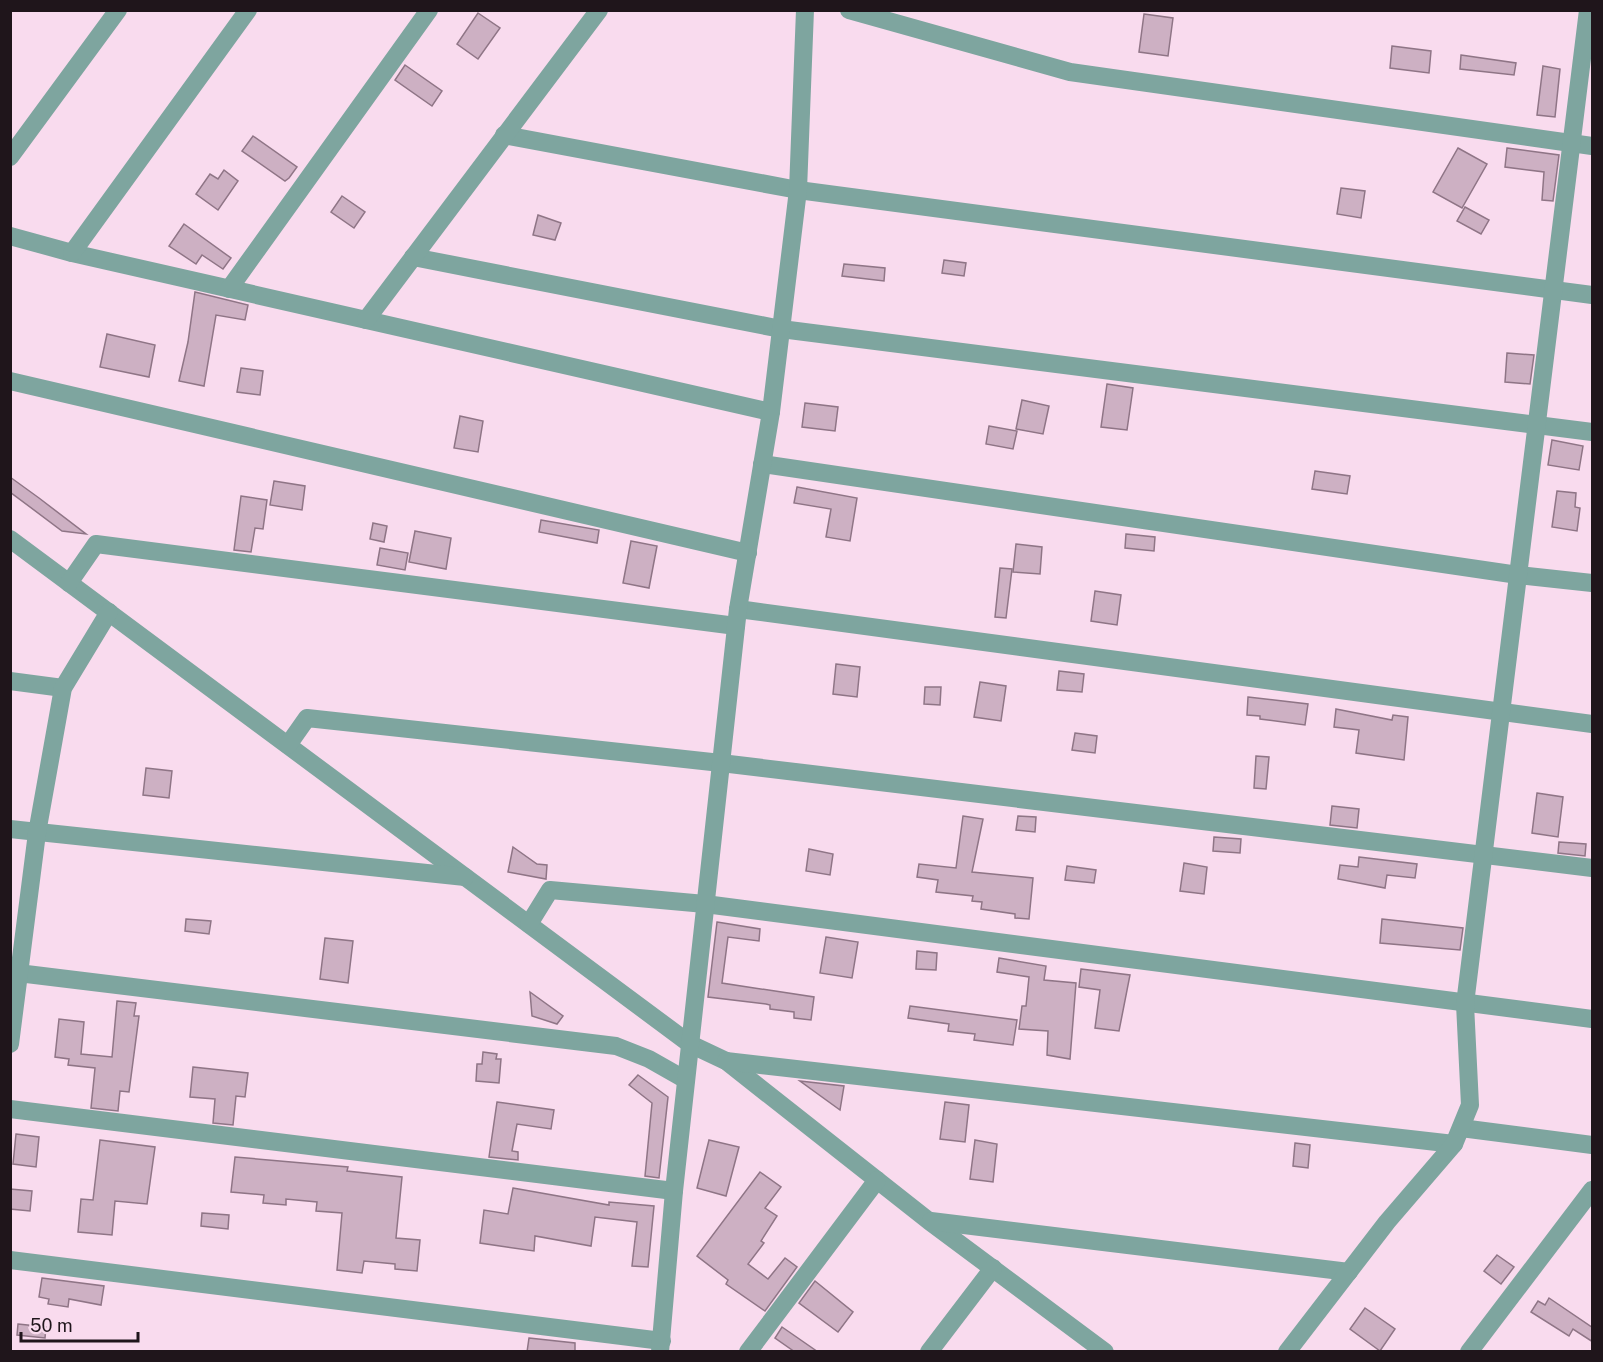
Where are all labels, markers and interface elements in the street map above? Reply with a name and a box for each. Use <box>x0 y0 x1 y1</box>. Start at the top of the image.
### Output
scale bar <box>21 1305 138 1343</box>
text: 50 m <box>30 1315 73 1336</box>

